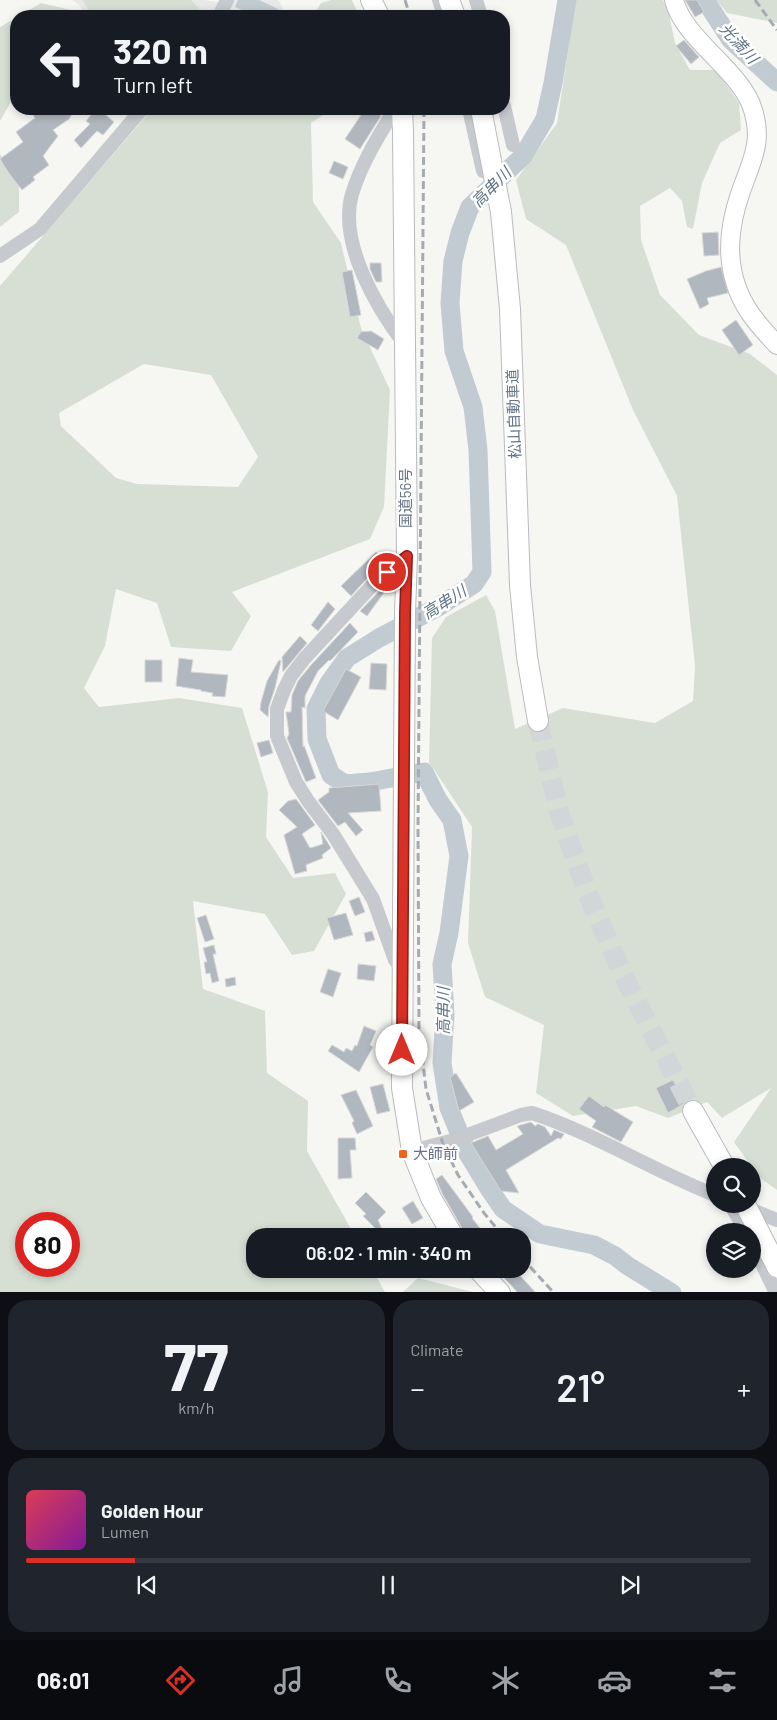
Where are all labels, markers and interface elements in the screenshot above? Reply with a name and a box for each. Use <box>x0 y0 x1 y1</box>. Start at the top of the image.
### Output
water label: 光満川 <box>716 18 764 68</box>
text: 320 m <box>113 29 208 71</box>
icon: left <box>30 30 95 95</box>
text: Turn left <box>113 71 193 97</box>
water label: 高串川 <box>467 162 516 210</box>
street label: 松山自動車道 <box>502 369 524 459</box>
street label: 国道56号 <box>396 468 414 528</box>
pin <box>366 551 408 593</box>
icon: arrive <box>373 558 401 586</box>
water label: 高串川 <box>418 580 471 622</box>
water label: 高串川 <box>433 985 452 1035</box>
position arrow <box>375 1023 427 1075</box>
place label: 大師前 <box>413 1144 458 1162</box>
marker: 大師前 <box>397 1148 409 1160</box>
map controls <box>706 1158 761 1278</box>
button: search <box>706 1158 761 1213</box>
speed limit sign: 80 <box>15 1212 80 1277</box>
button: layers <box>706 1223 761 1278</box>
text: 06:02 · 1 min · 340 m <box>306 1241 471 1264</box>
text: 77 <box>164 1326 228 1404</box>
text: Climate <box>411 1340 463 1359</box>
text: 21° <box>557 1364 605 1410</box>
text: − <box>411 1371 425 1405</box>
text: + <box>737 1371 751 1405</box>
text: km/h <box>178 1398 214 1417</box>
text: Golden Hour <box>101 1499 203 1522</box>
text: Lumen <box>101 1522 149 1541</box>
icon: previous <box>133 1571 161 1599</box>
icon: pause <box>374 1571 402 1599</box>
icon: next <box>616 1571 644 1599</box>
icon: directions <box>163 1663 198 1698</box>
icon: music <box>271 1663 306 1698</box>
icon: phone <box>380 1663 415 1698</box>
icon: climate <box>488 1663 523 1698</box>
icon: car <box>597 1663 632 1698</box>
icon: filters <box>705 1663 740 1698</box>
text: 06:01 <box>37 1667 89 1693</box>

